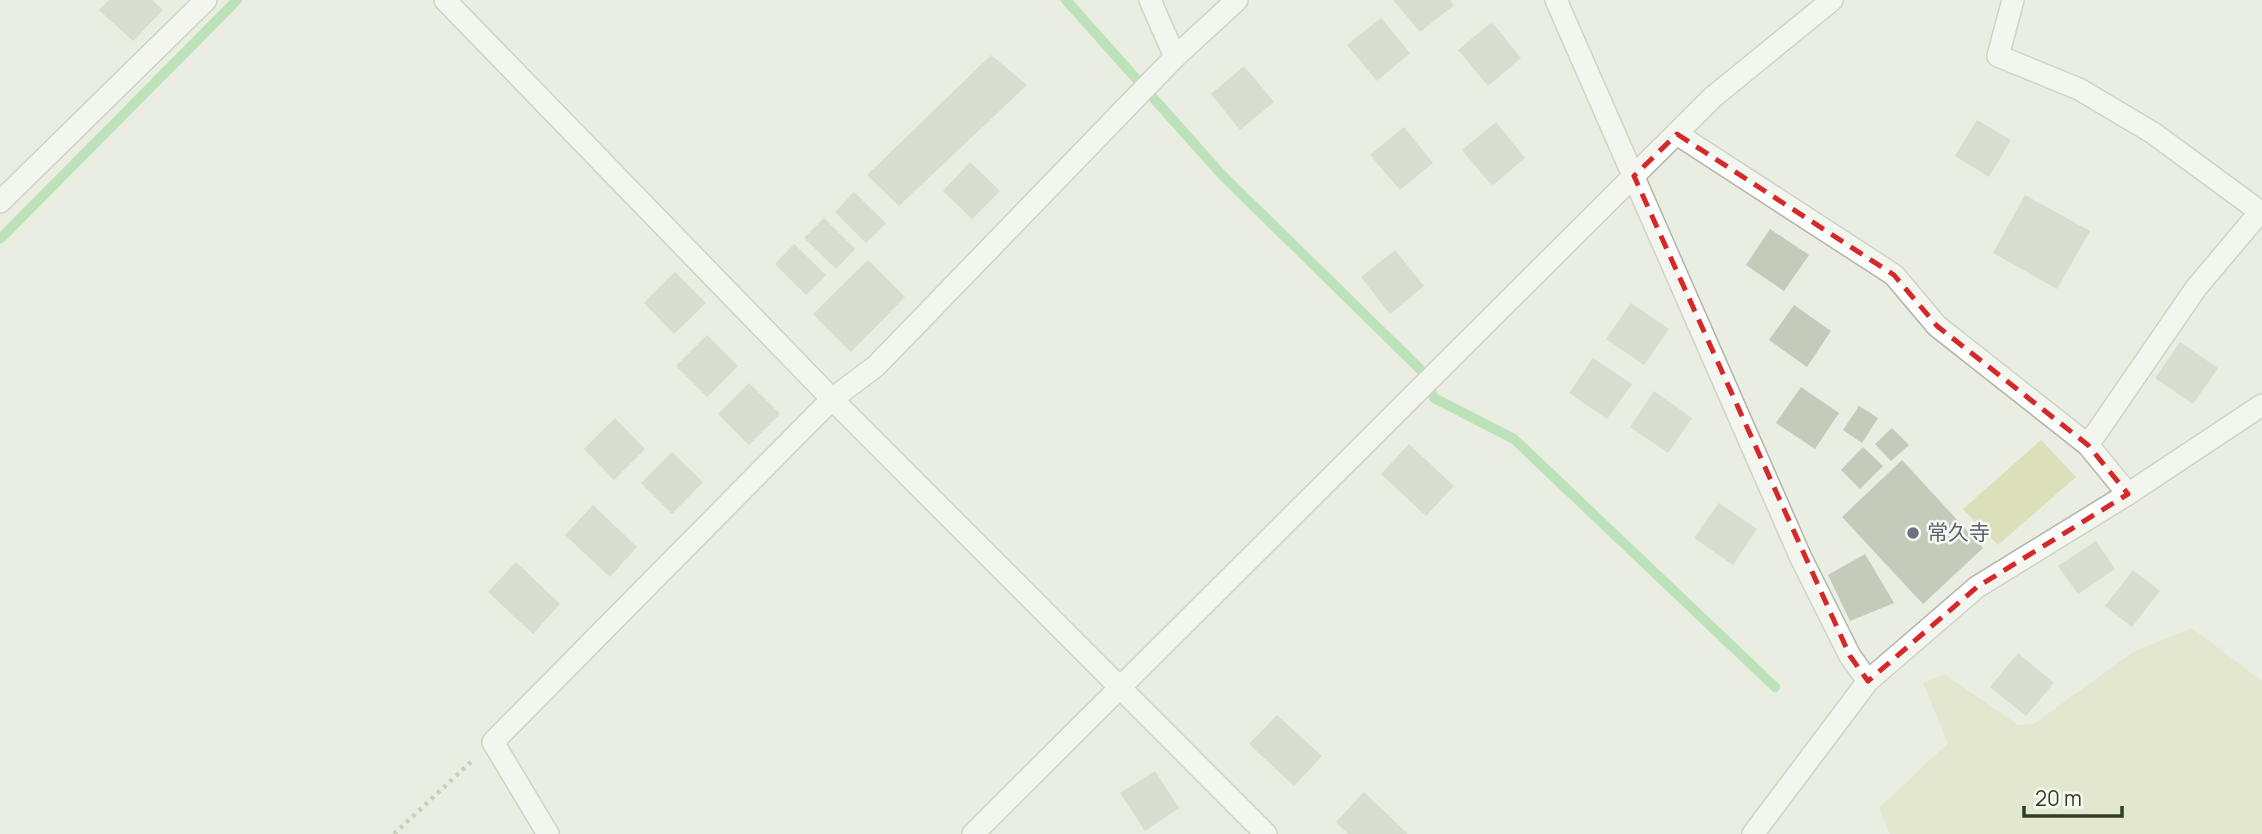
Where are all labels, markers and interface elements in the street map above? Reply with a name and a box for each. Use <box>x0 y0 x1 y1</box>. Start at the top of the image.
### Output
place label: 常久寺 <box>1927 518 1990 546</box>
marker: 常久寺 <box>1905 525 1921 541</box>
scale bar <box>2024 774 2122 818</box>
text: 20 m <box>2035 784 2082 812</box>

